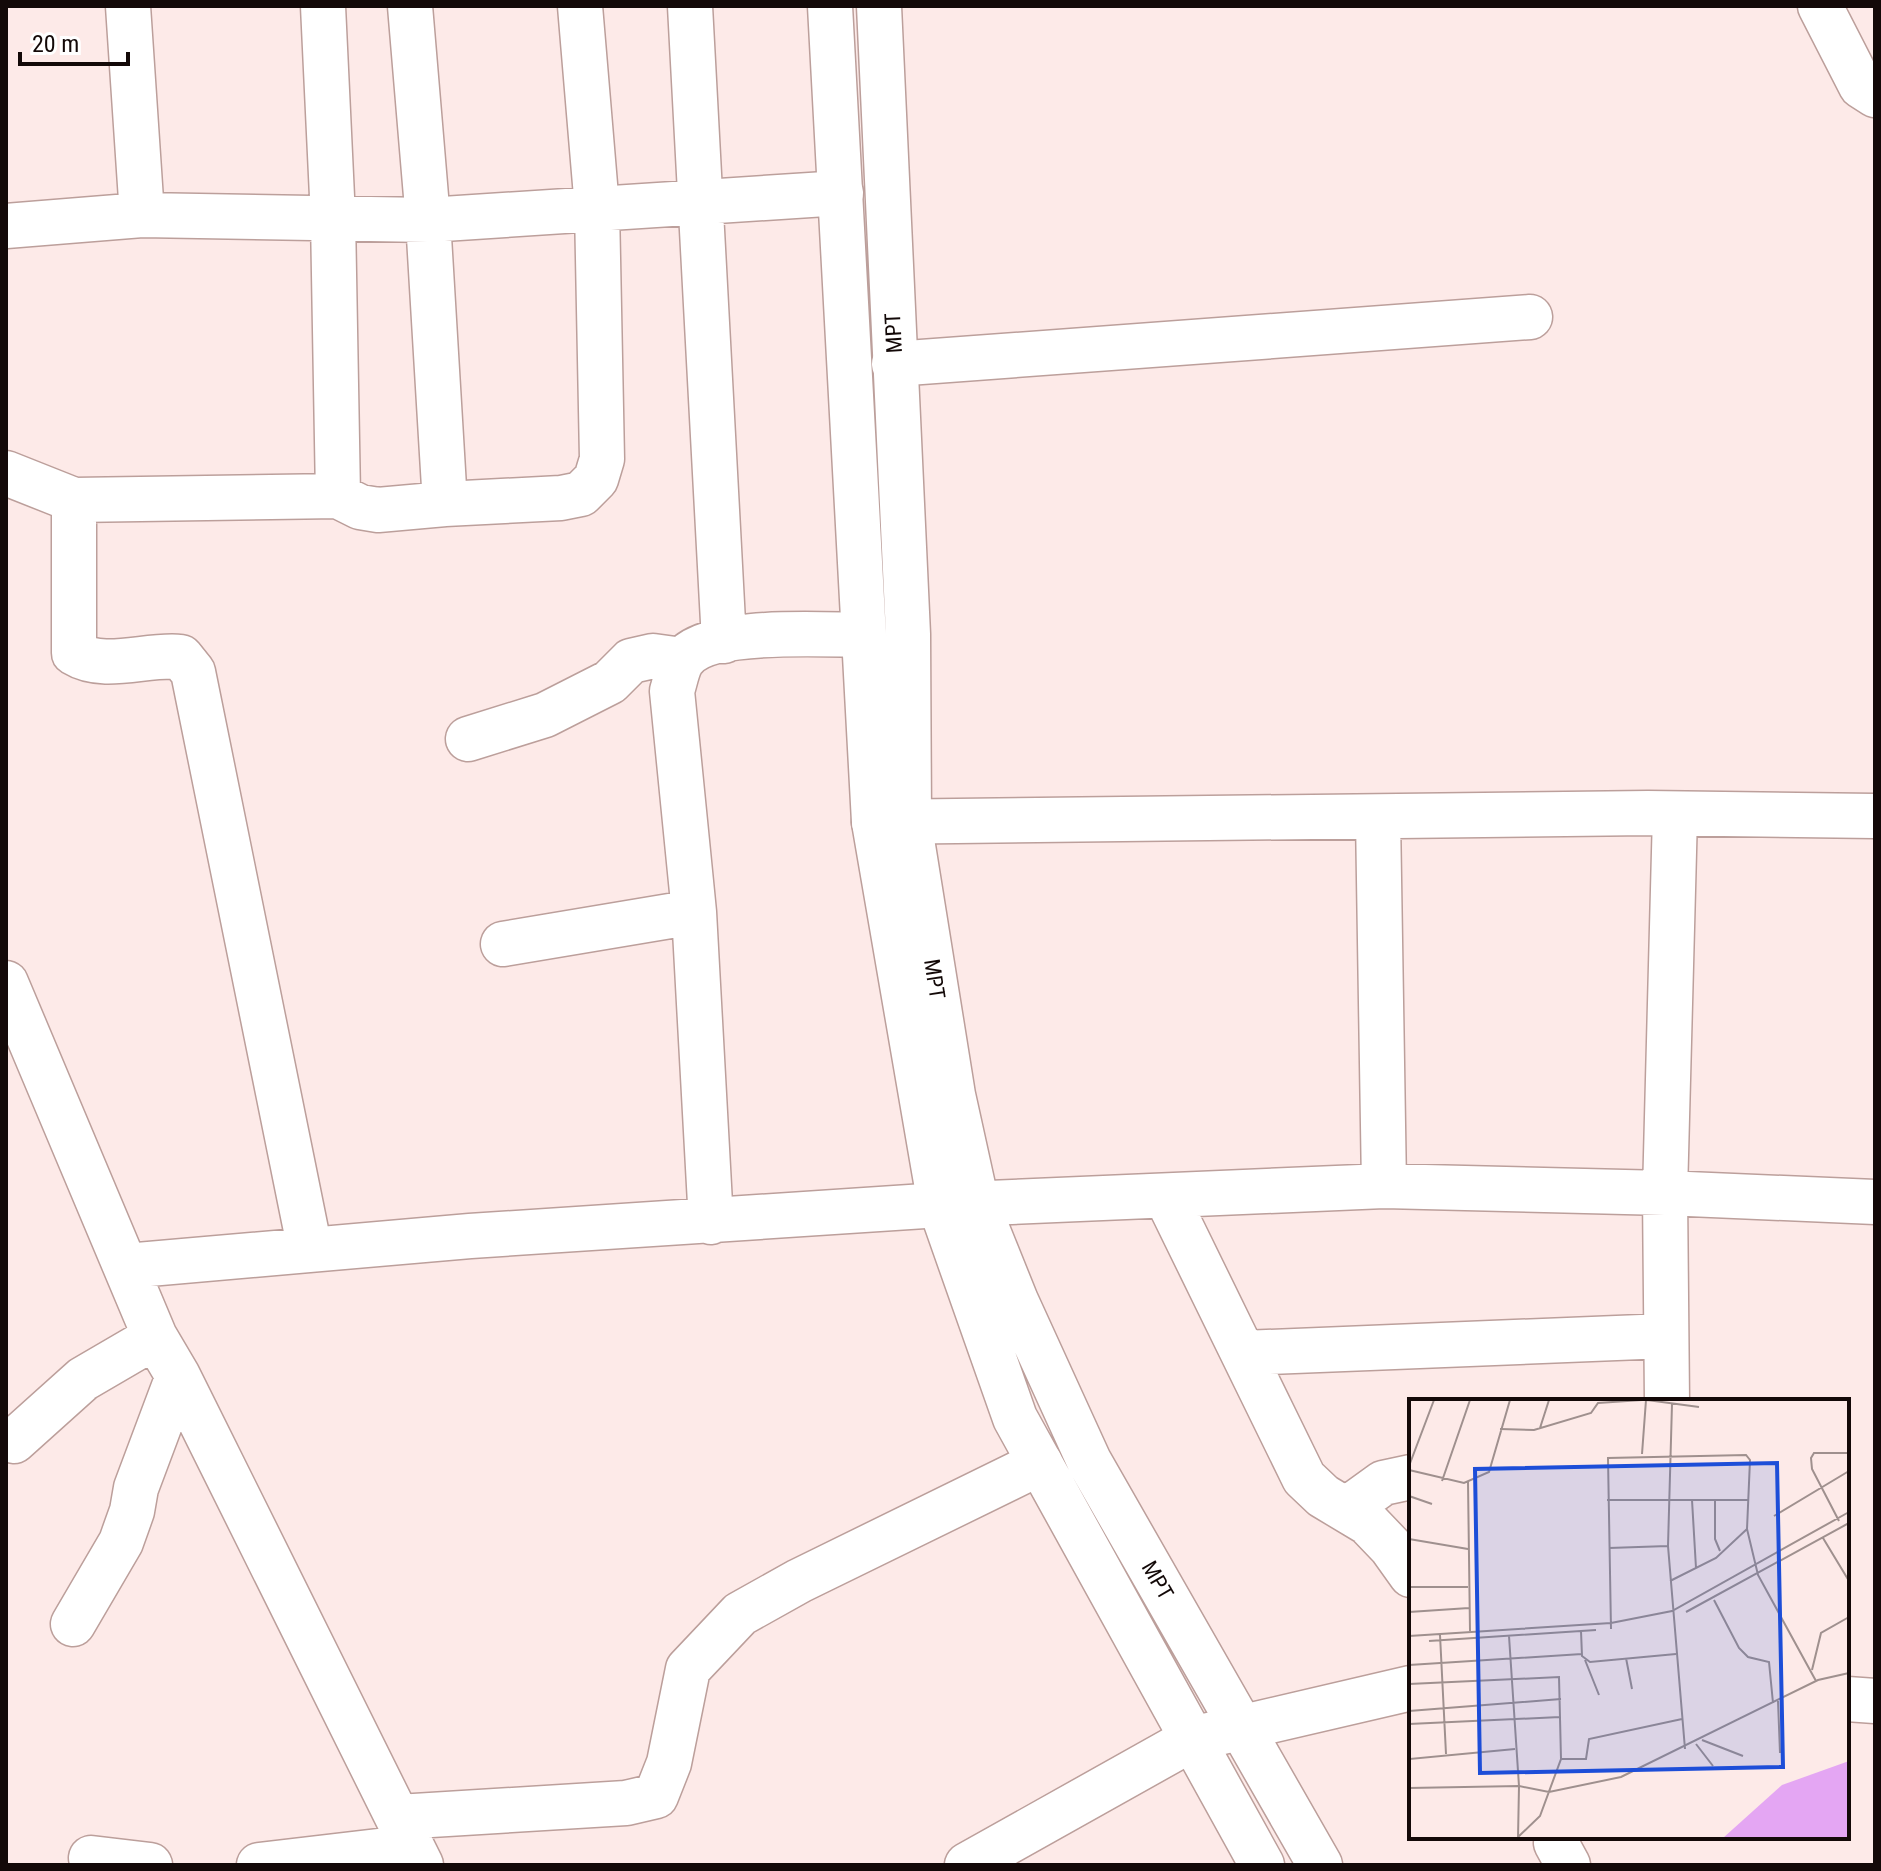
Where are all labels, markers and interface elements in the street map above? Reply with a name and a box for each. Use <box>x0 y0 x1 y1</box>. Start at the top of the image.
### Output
scale bar <box>20 16 128 66</box>
text: 20 m <box>32 30 79 58</box>
street label: MPT <box>880 312 907 354</box>
street label: MPT <box>919 957 950 1001</box>
inset map <box>1409 1399 1849 1839</box>
street label: MPT <box>1137 1557 1178 1604</box>

